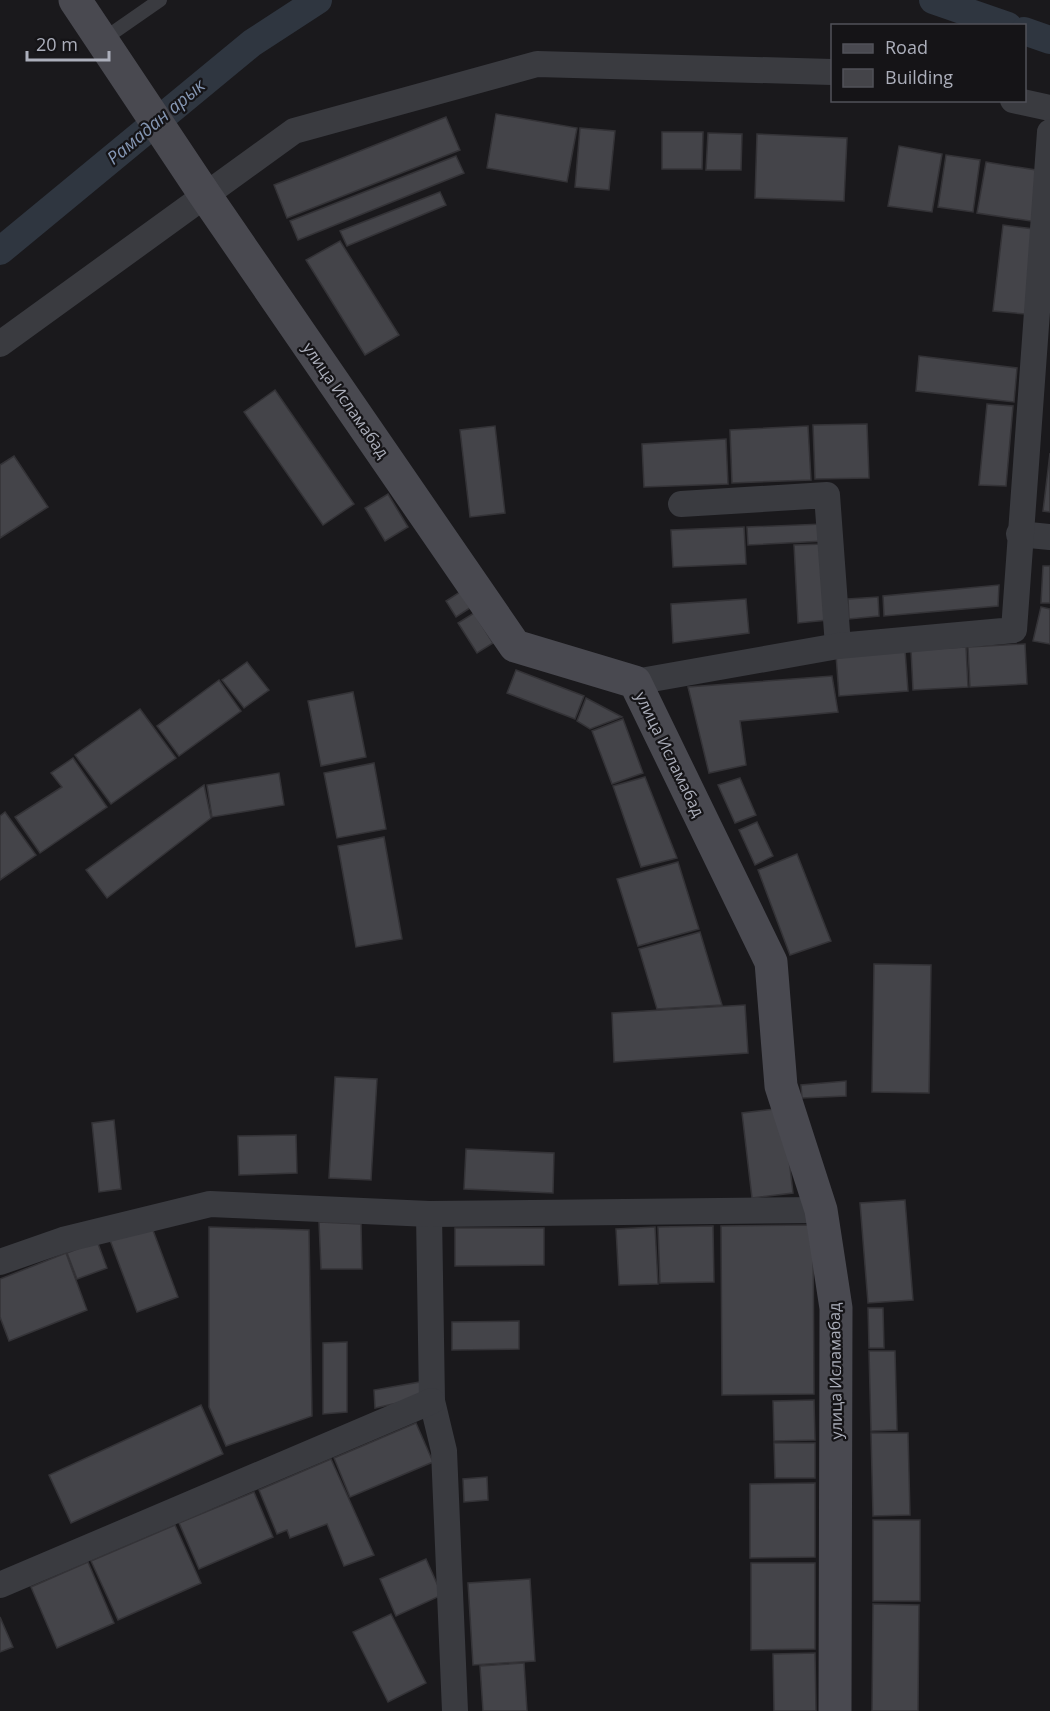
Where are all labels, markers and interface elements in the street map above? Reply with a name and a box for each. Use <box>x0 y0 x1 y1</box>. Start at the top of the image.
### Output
scale bar <box>27 24 110 62</box>
legend <box>831 24 1026 102</box>
text: 20 m <box>36 32 78 56</box>
text: Road <box>885 35 928 59</box>
text: Building <box>885 65 953 89</box>
water label: Рамадан арык <box>101 72 210 169</box>
street label: улица Исламабад <box>298 338 394 462</box>
street label: улица Исламабад <box>630 688 710 820</box>
street label: улица Исламабад <box>823 1303 847 1439</box>

